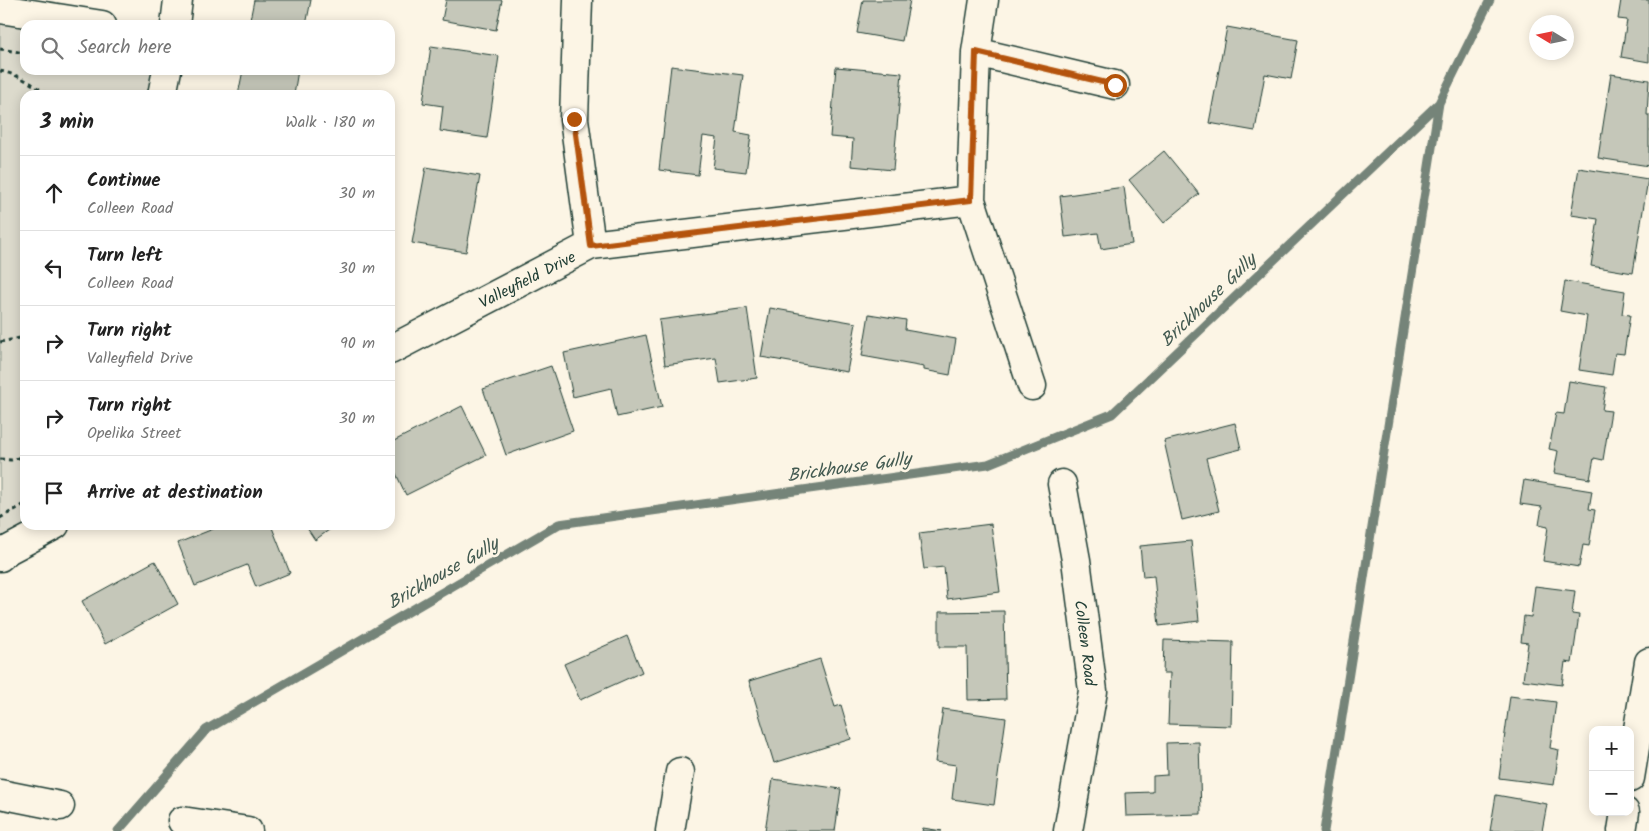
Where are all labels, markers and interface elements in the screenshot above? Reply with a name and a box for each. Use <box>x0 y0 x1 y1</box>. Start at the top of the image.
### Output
north arrow <box>1529 15 1574 60</box>
search box <box>20 20 395 75</box>
text: Search here <box>78 33 172 63</box>
icon: search <box>38 34 66 62</box>
route start <box>1104 74 1127 97</box>
text: 3 min <box>40 106 94 139</box>
route end <box>563 108 586 131</box>
text: Walk · 180 m <box>285 110 375 135</box>
text: Continue <box>87 166 160 196</box>
icon: ahead <box>40 179 68 207</box>
text: 30 m <box>339 181 375 206</box>
text: Colleen Road <box>87 196 173 221</box>
text: Turn left <box>87 241 162 271</box>
street label: Valleyfield Drive <box>475 245 581 316</box>
water label: Brickhouse Gully <box>1154 246 1266 355</box>
icon: left <box>40 254 68 282</box>
text: 30 m <box>339 256 375 281</box>
text: Colleen Road <box>87 271 173 296</box>
text: Turn right <box>87 316 172 346</box>
icon: right <box>40 329 68 357</box>
text: 90 m <box>340 331 375 356</box>
text: Valleyfield Drive <box>87 346 193 371</box>
text: Turn right <box>87 391 172 421</box>
icon: right <box>40 404 68 432</box>
text: 30 m <box>339 406 375 431</box>
text: Opelika Street <box>87 421 181 446</box>
water label: Brickhouse Gully <box>786 445 915 492</box>
text: Arrive at destination <box>87 478 263 508</box>
icon: arrive <box>40 479 68 507</box>
water label: Brickhouse Gully <box>383 529 507 618</box>
street label: Colleen Road <box>1067 599 1102 688</box>
map controls <box>1589 726 1634 816</box>
button: + <box>1589 726 1634 771</box>
button: − <box>1589 771 1634 816</box>

